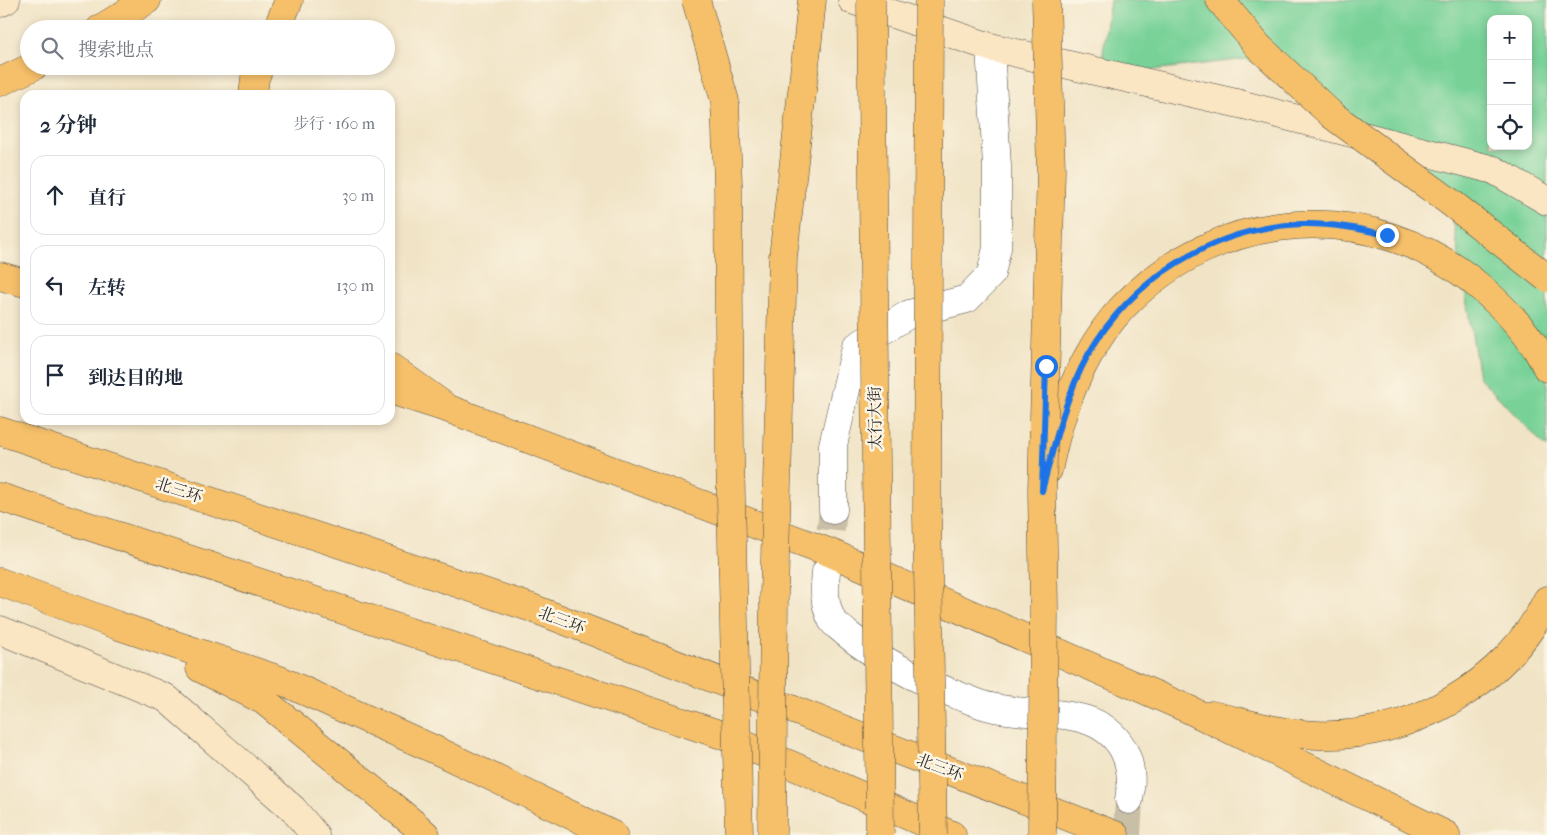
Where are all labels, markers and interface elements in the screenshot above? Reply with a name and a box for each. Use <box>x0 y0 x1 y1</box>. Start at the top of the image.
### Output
map controls <box>1487 15 1532 150</box>
button: + <box>1487 15 1532 60</box>
search box <box>20 20 395 75</box>
icon: search <box>38 34 66 62</box>
text: 搜索地点 <box>78 39 154 61</box>
button: − <box>1487 60 1532 105</box>
button: locate <box>1487 105 1532 150</box>
text: 2 分钟 <box>40 113 97 137</box>
text: 步行 · 160 m <box>293 114 375 133</box>
icon: ahead <box>41 181 69 209</box>
text: 30 m <box>342 186 374 205</box>
text: 直行 <box>88 187 126 209</box>
route end <box>1376 224 1399 247</box>
icon: left <box>41 271 69 299</box>
text: 130 m <box>336 276 374 295</box>
text: 左转 <box>88 277 126 299</box>
route start <box>1035 355 1058 378</box>
icon: arrive <box>41 361 69 389</box>
text: 到达目的地 <box>88 367 183 389</box>
street label: 太行大街 <box>865 386 885 450</box>
street label: 北三环 <box>153 474 205 506</box>
street label: 北三环 <box>536 603 588 637</box>
street label: 北三环 <box>914 750 966 784</box>

